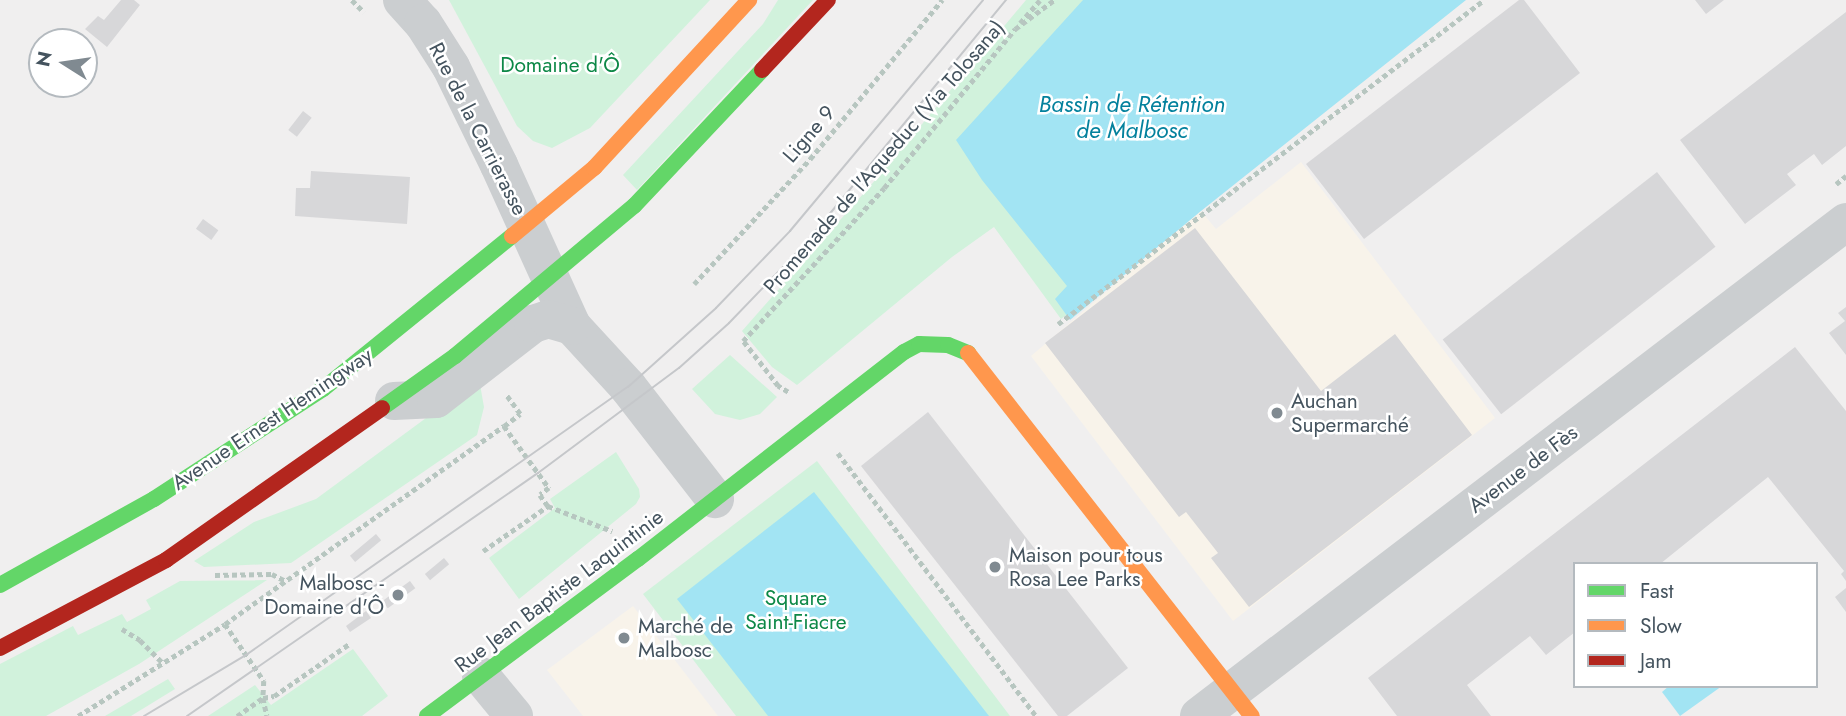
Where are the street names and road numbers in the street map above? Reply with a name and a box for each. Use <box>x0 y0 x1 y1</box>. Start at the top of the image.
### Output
street label: Promenade de l'Aqueduc (Via Tolosana) <box>758 15 1010 299</box>
street label: Rue de la Carrierasse <box>424 38 532 220</box>
street label: Ligne 9 <box>777 100 841 168</box>
street label: Avenue Ernest Hemingway <box>167 342 377 496</box>
street label: Avenue de Fès <box>1464 420 1582 518</box>
street label: Rue Jean Baptiste Laquintinie <box>450 504 668 678</box>

